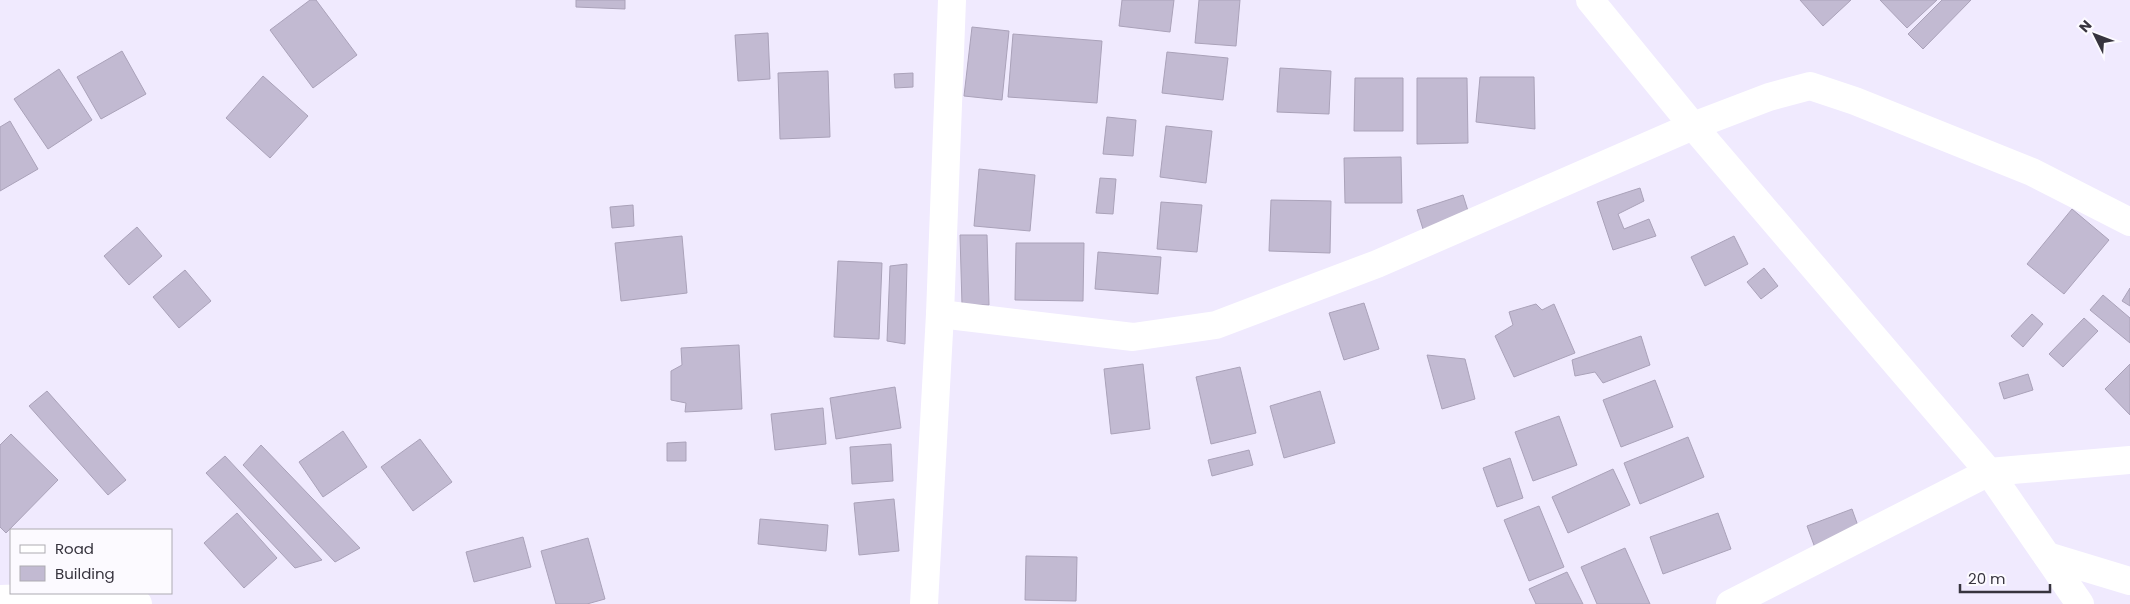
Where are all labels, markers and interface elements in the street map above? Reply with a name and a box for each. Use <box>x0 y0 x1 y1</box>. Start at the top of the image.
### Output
north arrow <box>2070 10 2120 60</box>
text: N <box>2074 16 2096 37</box>
legend <box>10 529 172 594</box>
text: Road <box>55 538 94 559</box>
scale bar <box>1960 562 2050 594</box>
text: Building <box>55 563 115 584</box>
text: 20 m <box>1968 568 2006 589</box>

